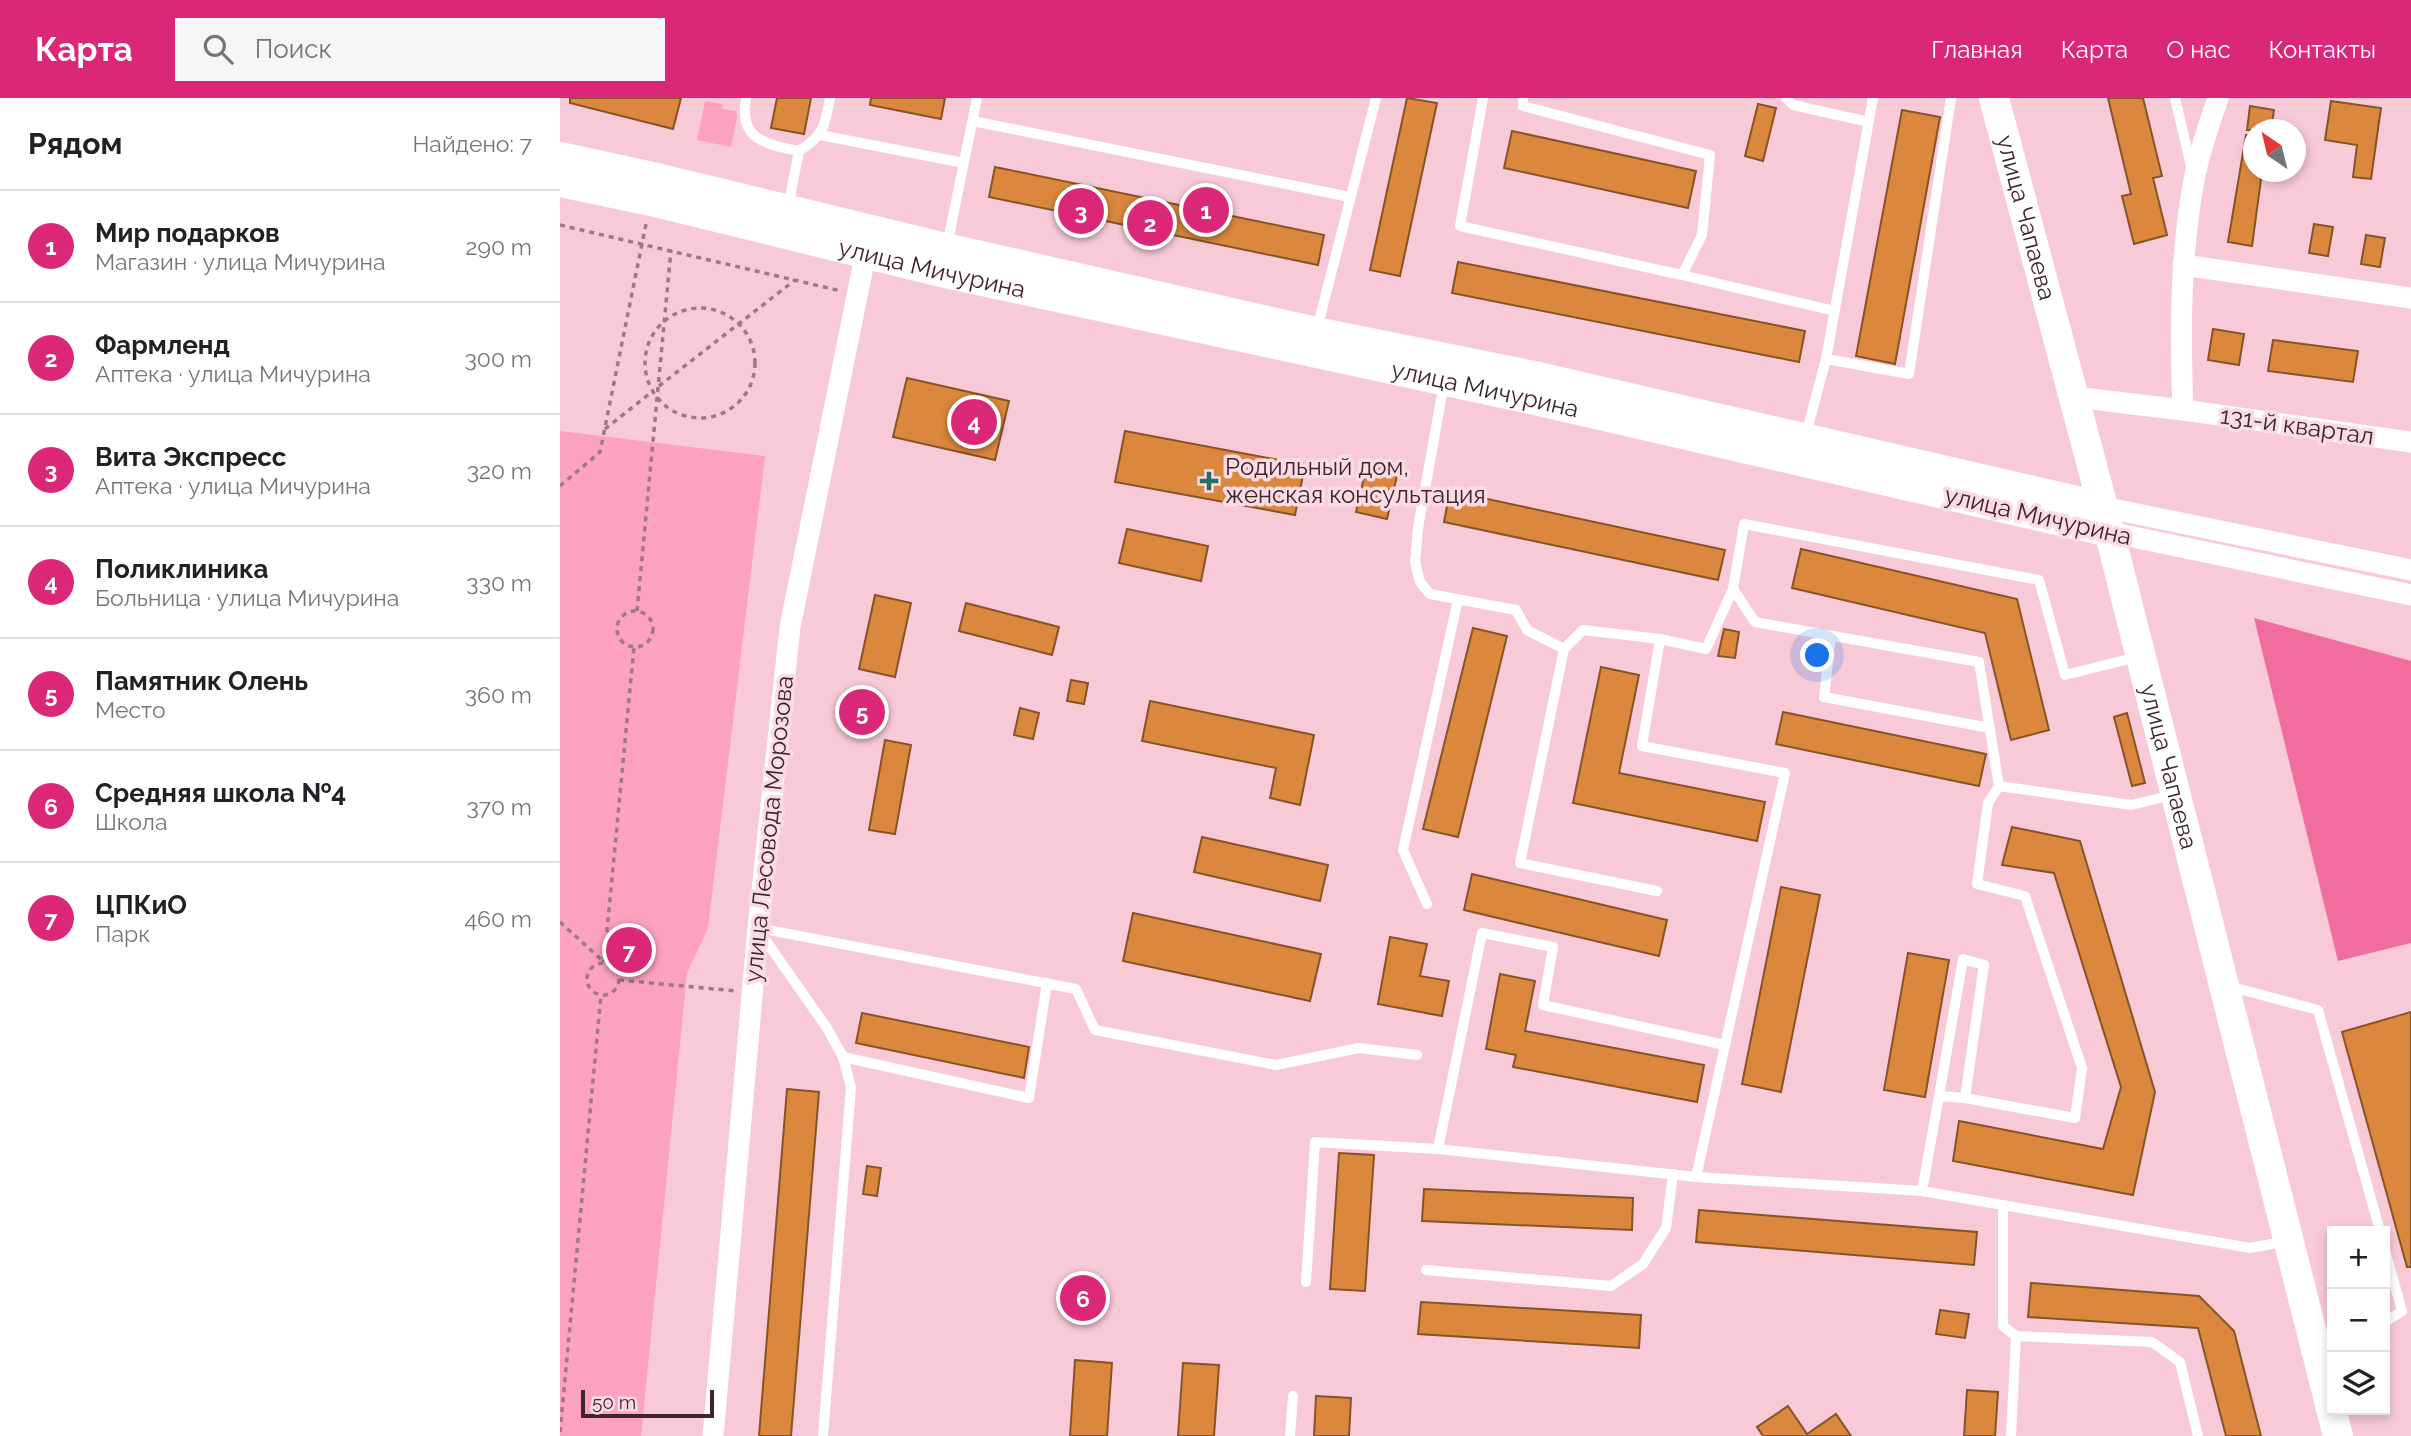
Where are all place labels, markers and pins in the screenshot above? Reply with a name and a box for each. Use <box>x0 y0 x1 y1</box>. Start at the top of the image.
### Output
pin: 1 <box>1183 184 1229 236</box>
pin: 3 <box>1058 185 1104 237</box>
pin: 2 <box>1127 197 1173 249</box>
pin: 4 <box>951 396 997 448</box>
place label: Родильный дом, женская консультация <box>1225 452 1486 509</box>
marker: Родильный дом, женская консультация <box>1199 471 1219 491</box>
pin: 5 <box>839 686 885 738</box>
pin: 7 <box>606 924 652 976</box>
pin: 6 <box>1060 1272 1106 1324</box>

